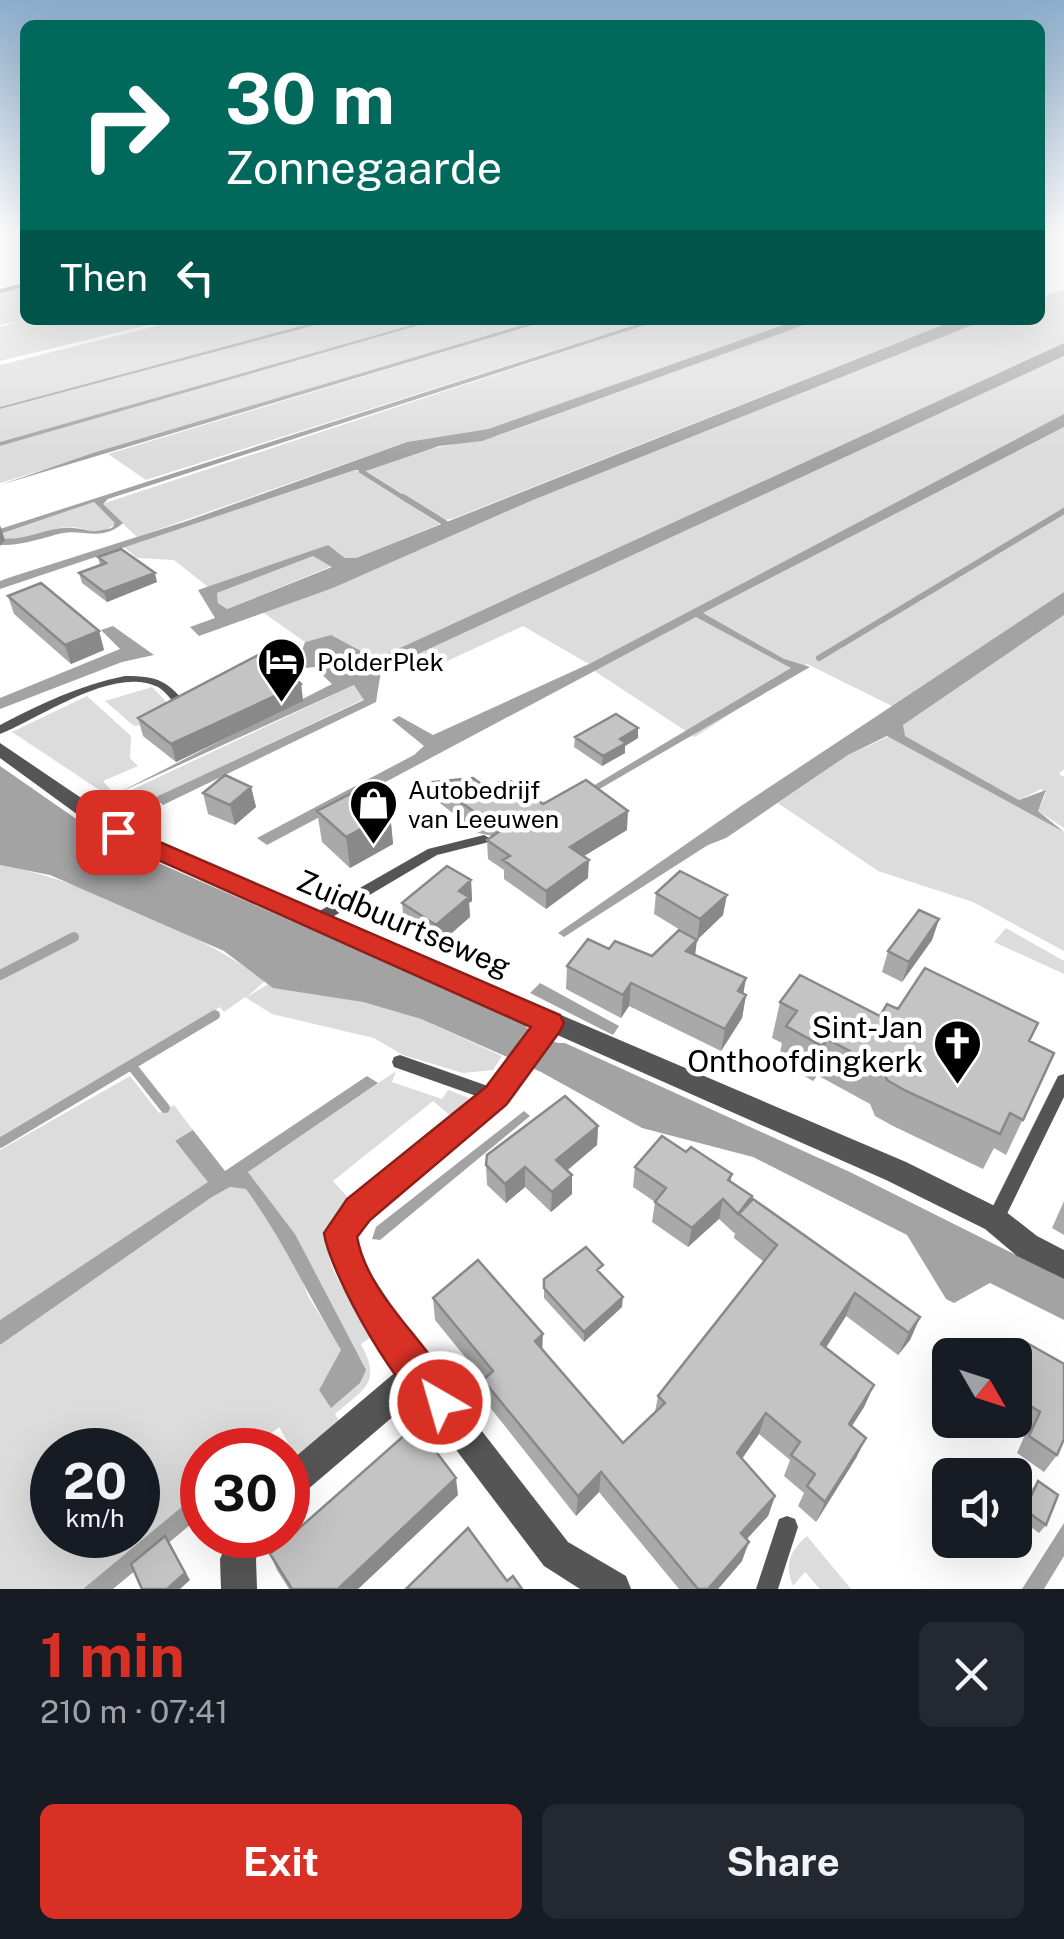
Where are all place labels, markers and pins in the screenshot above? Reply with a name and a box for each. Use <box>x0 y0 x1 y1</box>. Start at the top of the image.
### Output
hotel icon: PolderPlek <box>256 636 308 704</box>
place label: PolderPlek <box>317 647 444 677</box>
place label: Autobedrijf van Leeuwen <box>408 775 559 834</box>
shop icon: Autobedrijf van Leeuwen <box>347 778 399 846</box>
pin <box>76 790 161 875</box>
place label: Sint-Jan Onthoofdingkerk <box>687 1009 923 1079</box>
church icon: Sint-Jan Onthoofdingkerk <box>932 1018 984 1086</box>

